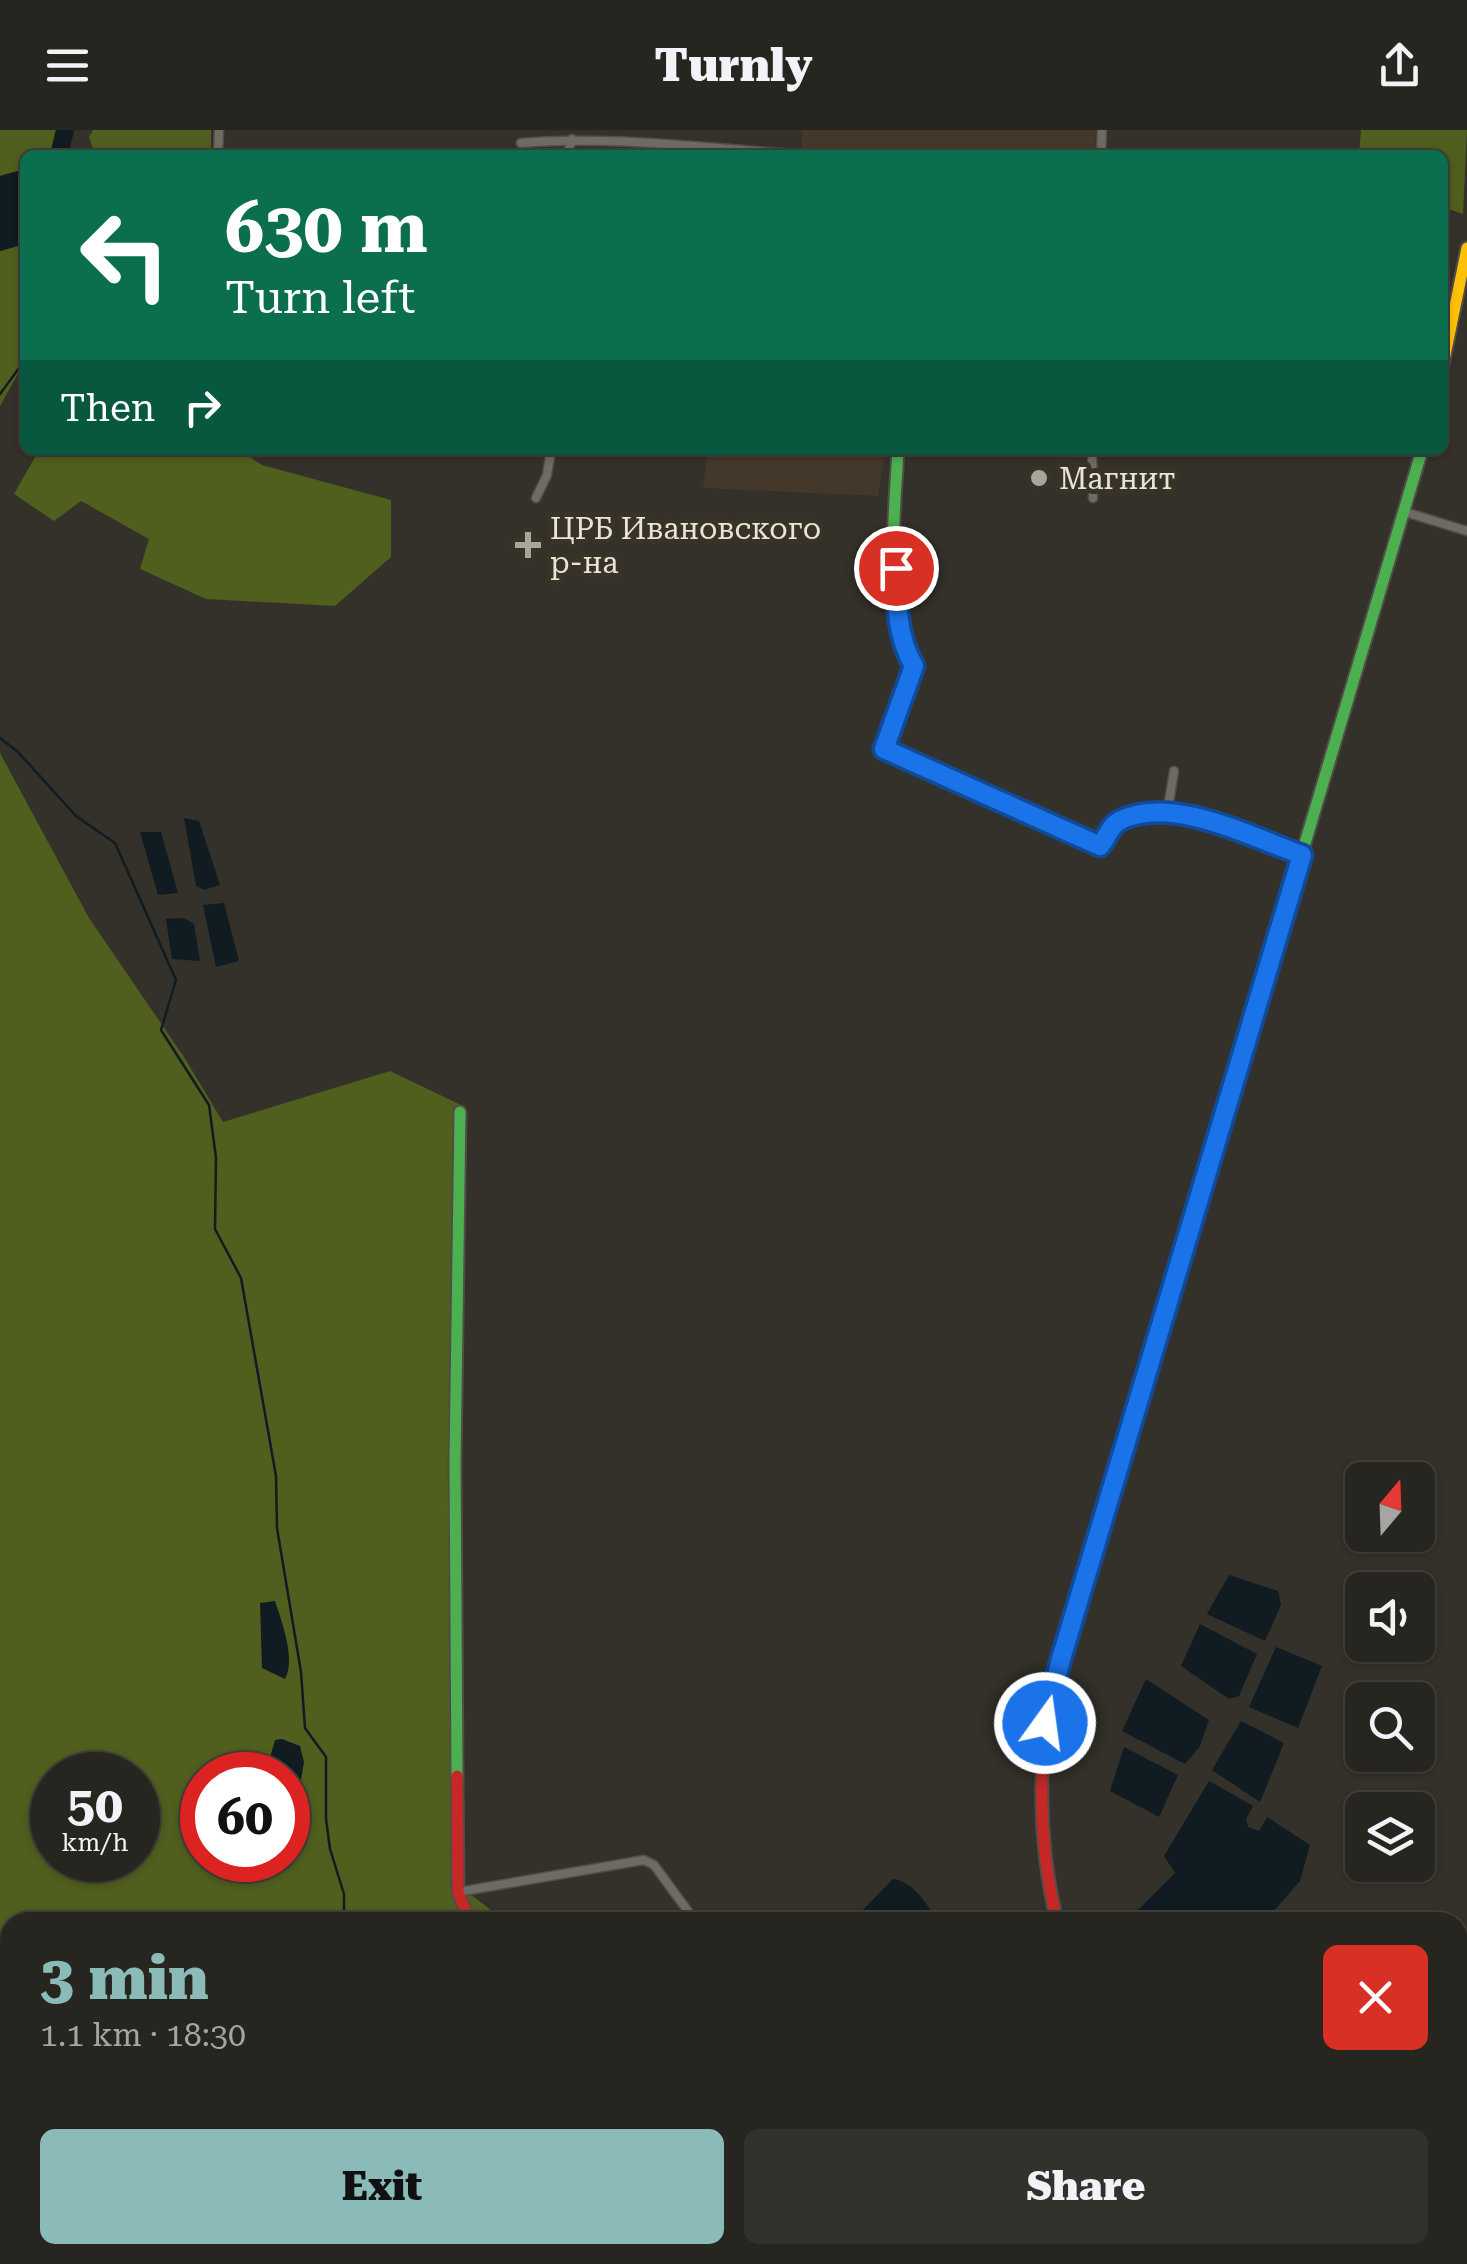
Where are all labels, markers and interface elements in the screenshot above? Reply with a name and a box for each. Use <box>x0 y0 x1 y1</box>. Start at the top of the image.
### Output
icon: menu <box>40 38 95 93</box>
icon: share <box>1372 38 1427 93</box>
text: Turnly <box>655 39 813 92</box>
text: 630 m <box>225 187 428 269</box>
icon: left <box>60 190 190 320</box>
text: Turn left <box>225 271 415 324</box>
icon: right <box>175 380 230 435</box>
text: Then <box>60 386 155 430</box>
place label: Магнит <box>1059 461 1175 496</box>
marker: Магнит <box>1028 467 1050 489</box>
place label: ЦРБ Ивановского р-на <box>550 511 821 580</box>
pin <box>854 526 939 611</box>
marker: ЦРБ Ивановского р-на <box>515 532 541 558</box>
icon: arrive <box>869 541 924 596</box>
north arrow <box>1345 1462 1435 1552</box>
map controls <box>1345 1462 1435 1882</box>
button: sound <box>1345 1572 1435 1662</box>
position arrow <box>993 1671 1097 1775</box>
button: search <box>1345 1682 1435 1772</box>
speed limit sign: 60 <box>180 1752 310 1882</box>
text: 50 <box>67 1776 123 1834</box>
button: layers <box>1345 1792 1435 1882</box>
text: km/h <box>62 1828 128 1857</box>
text: 3 min <box>40 1943 209 2014</box>
button: close <box>1323 1945 1428 2050</box>
text: 1.1 km · 18:30 <box>40 2016 246 2054</box>
button: Exit <box>40 2129 724 2244</box>
button: Share <box>744 2129 1428 2244</box>

